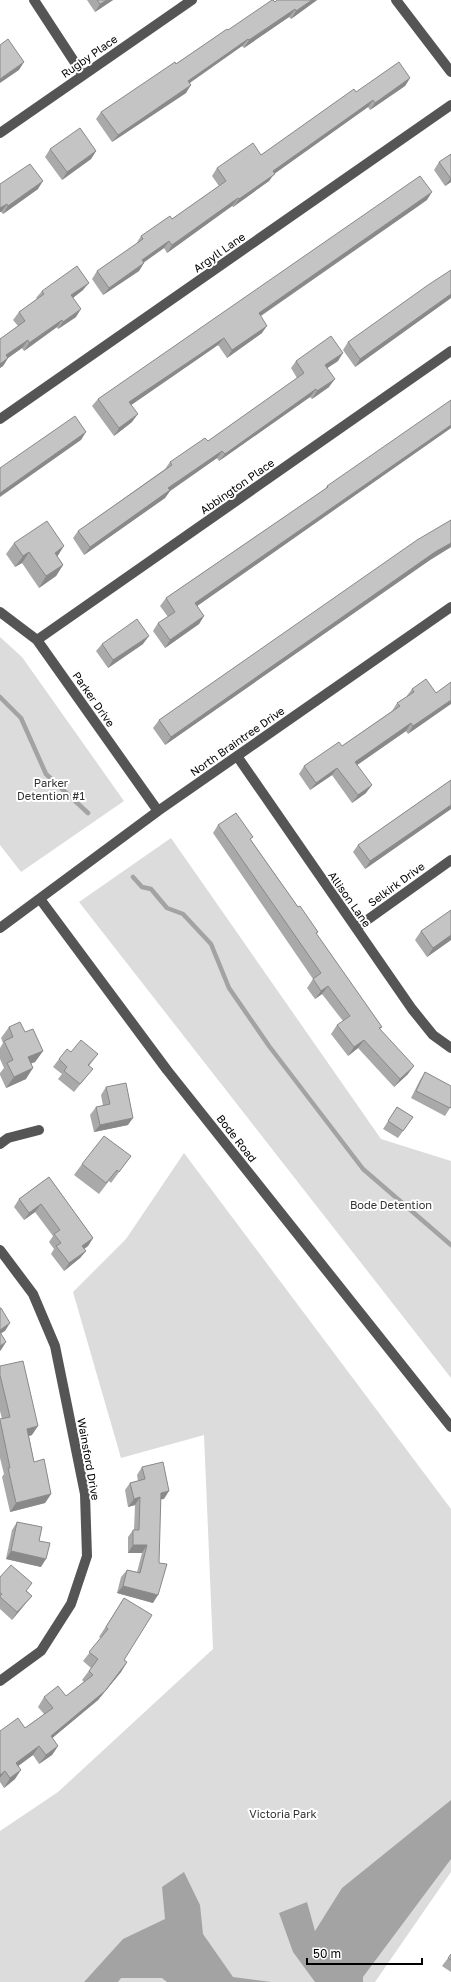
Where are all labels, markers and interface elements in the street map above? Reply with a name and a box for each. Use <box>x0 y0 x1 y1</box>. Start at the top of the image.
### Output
street label: Rugby Place <box>58 32 120 80</box>
street label: Argyll Lane <box>191 229 247 275</box>
street label: Abbington Place <box>198 456 276 516</box>
street label: Parker Drive <box>70 669 118 729</box>
street label: North Braintree Drive <box>187 704 287 778</box>
park label: Parker Detention #1 <box>17 776 85 802</box>
street label: Selkirk Drive <box>365 859 427 909</box>
street label: Allison Lane <box>326 869 374 929</box>
street label: Bode Road <box>214 1112 260 1164</box>
park label: Bode Detention <box>350 1198 432 1211</box>
street label: Wainsford Drive <box>75 1417 103 1501</box>
park label: Victoria Park <box>249 1807 317 1820</box>
scale bar <box>307 1940 422 1966</box>
text: 50 m <box>313 1946 341 1961</box>

